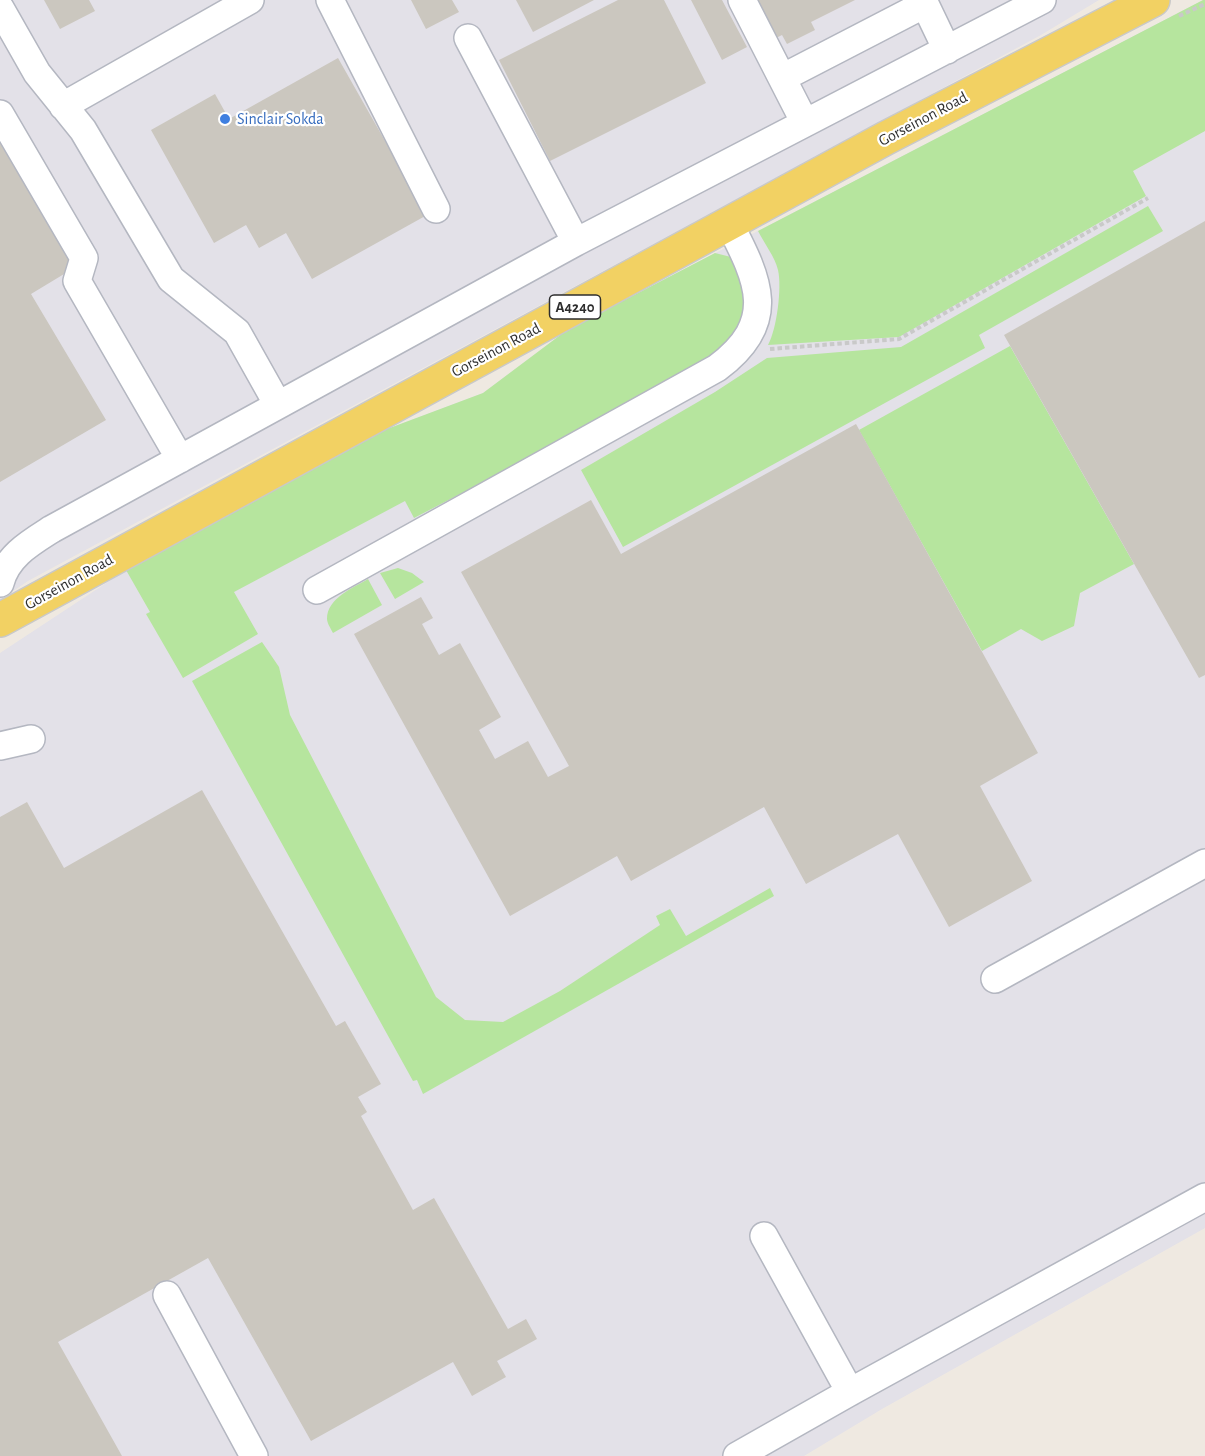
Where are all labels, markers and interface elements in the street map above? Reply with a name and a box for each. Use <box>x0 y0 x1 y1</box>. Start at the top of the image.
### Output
street label: Gorseinon Road <box>875 88 971 150</box>
place label: Sinclair Sokda <box>237 109 324 129</box>
marker: Sinclair Sokda <box>218 112 232 126</box>
road number: A4240 <box>550 295 600 319</box>
street label: Gorseinon Road <box>448 319 544 381</box>
street label: Gorseinon Road <box>21 550 117 614</box>

